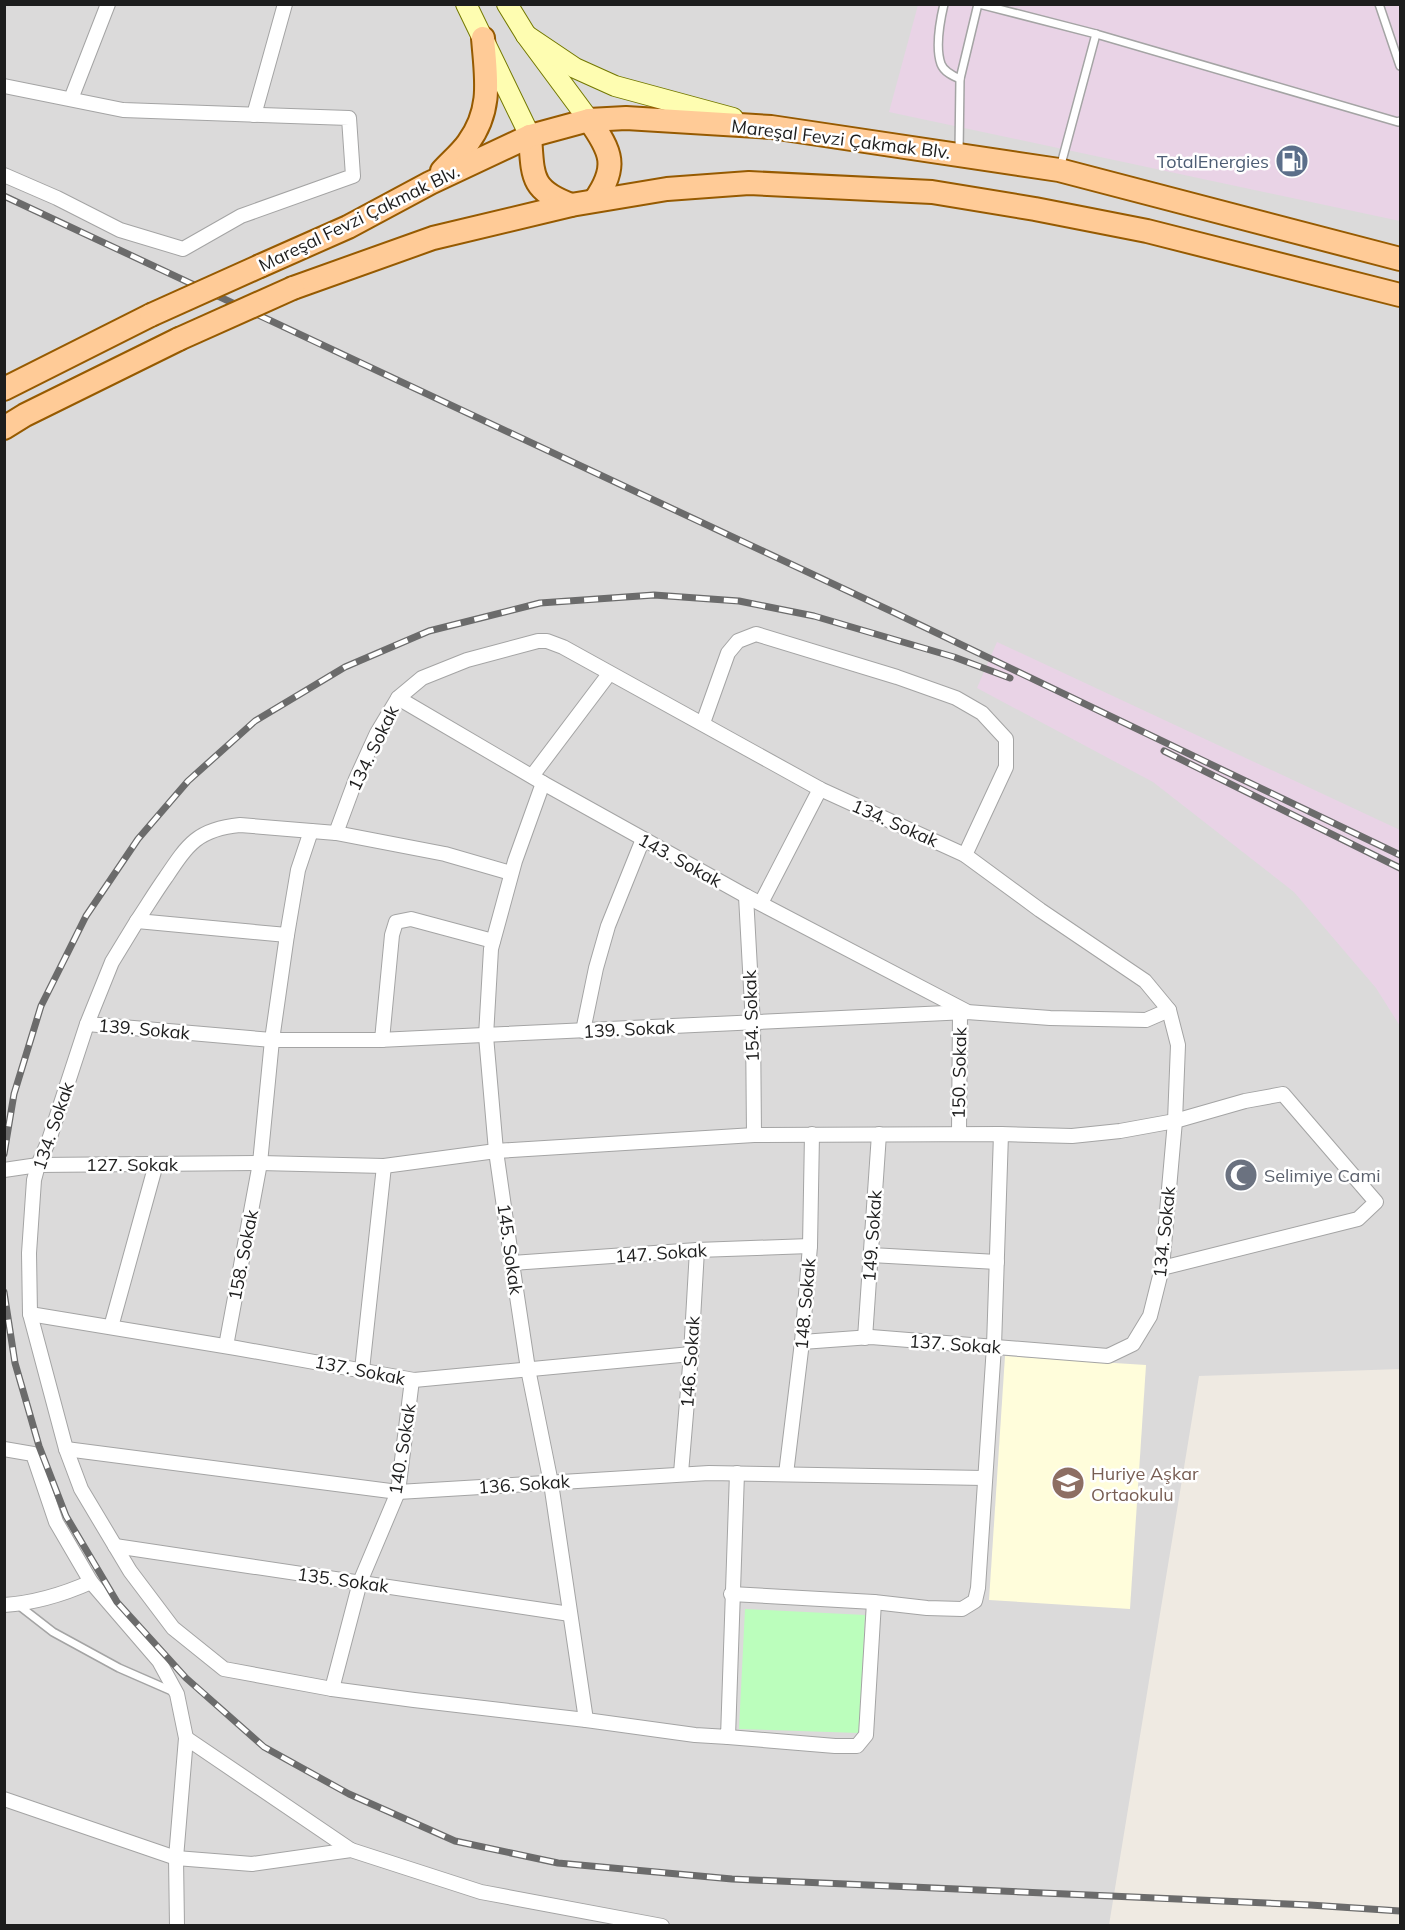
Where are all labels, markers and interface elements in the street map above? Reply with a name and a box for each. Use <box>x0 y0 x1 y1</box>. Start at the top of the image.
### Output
street label: Mareşal Fevzi Çakmak Blv. <box>730 114 952 164</box>
fuel station icon: TotalEnergies <box>1274 143 1310 179</box>
place label: TotalEnergies <box>1157 150 1269 173</box>
street label: Mareşal Fevzi Çakmak Blv. <box>255 159 463 277</box>
street label: 134. Sokak <box>343 701 404 794</box>
street label: 134. Sokak <box>848 794 942 852</box>
street label: 143. Sokak <box>634 828 726 893</box>
street label: 154. Sokak <box>738 969 764 1062</box>
street label: 139. Sokak <box>97 1014 192 1045</box>
street label: 139. Sokak <box>582 1015 676 1043</box>
street label: 150. Sokak <box>947 1026 971 1119</box>
street label: 134. Sokak <box>27 1078 79 1173</box>
street label: 127. Sokak <box>86 1153 179 1176</box>
mosque icon: Selimiye Cami <box>1223 1157 1259 1193</box>
place label: Selimiye Cami <box>1264 1164 1380 1187</box>
street label: 134. Sokak <box>1148 1184 1180 1279</box>
street label: 149. Sokak <box>857 1189 887 1283</box>
street label: 145. Sokak <box>492 1202 528 1297</box>
street label: 158. Sokak <box>223 1207 263 1302</box>
street label: 147. Sokak <box>614 1238 708 1268</box>
street label: 148. Sokak <box>790 1256 821 1351</box>
street label: 146. Sokak <box>675 1315 705 1409</box>
street label: 137. Sokak <box>908 1329 1002 1359</box>
street label: 137. Sokak <box>313 1350 408 1390</box>
street label: 140. Sokak <box>383 1401 421 1496</box>
place label: Huriye Aşkar Ortaokulu <box>1091 1462 1199 1506</box>
school or university icon: Huriye Aşkar Ortaokulu <box>1050 1465 1086 1501</box>
street label: 136. Sokak <box>477 1469 571 1499</box>
street label: 135. Sokak <box>296 1562 391 1598</box>

